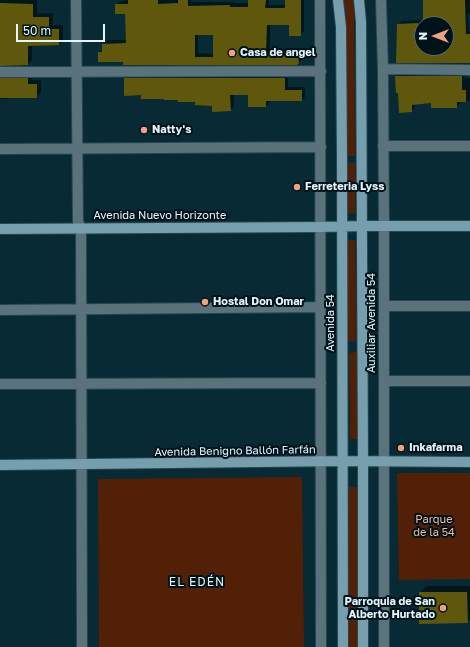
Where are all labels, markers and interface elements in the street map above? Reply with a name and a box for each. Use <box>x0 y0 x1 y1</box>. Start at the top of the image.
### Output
scale bar <box>18 16 107 42</box>
north arrow <box>414 16 454 56</box>
text: 50 m <box>23 23 51 38</box>
text: N <box>416 32 429 40</box>
place label: Casa de angel <box>240 46 315 60</box>
marker: Casa de angel <box>227 48 237 58</box>
place label: Natty's <box>152 123 191 137</box>
marker: Natty's <box>139 125 149 135</box>
place label: Ferreteria Lyss <box>305 180 384 194</box>
marker: Ferreteria Lyss <box>292 182 302 192</box>
street label: Avenida Nuevo Horizonte <box>94 209 226 223</box>
street label: Auxiliar Avenida 54 <box>365 273 379 373</box>
street label: Avenida 54 <box>324 294 338 352</box>
place label: Hostal Don Omar <box>213 295 304 309</box>
marker: Hostal Don Omar <box>200 297 210 307</box>
place label: Inkafarma <box>409 441 463 455</box>
street label: Avenida Benigno Ballón Farfán <box>154 443 316 459</box>
marker: Inkafarma <box>396 443 406 453</box>
park label: Parque de la 54 <box>413 513 455 539</box>
district label: EL EDÉN <box>169 575 225 589</box>
place label: Parroquia de San Alberto Hurtado <box>345 595 435 621</box>
marker: Parroquia de San Alberto Hurtado <box>438 603 448 613</box>

